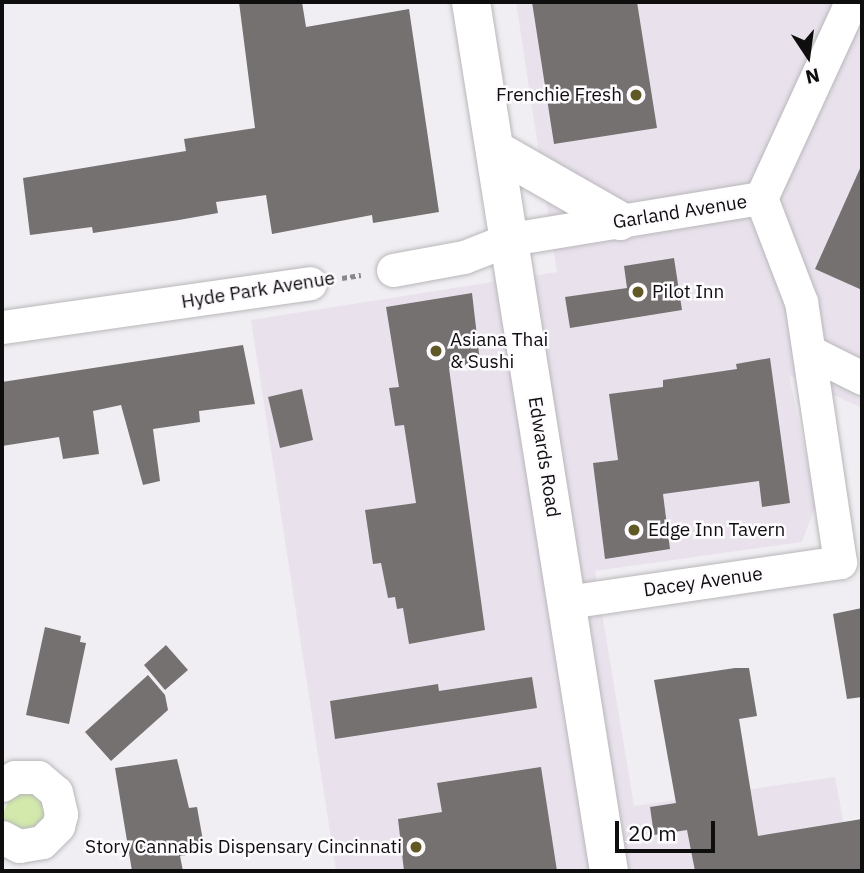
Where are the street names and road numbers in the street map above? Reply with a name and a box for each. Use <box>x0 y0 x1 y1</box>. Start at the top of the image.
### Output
street label: Garland Avenue <box>611 190 749 234</box>
street label: Hyde Park Avenue <box>180 267 336 313</box>
street label: Edwards Road <box>523 395 565 519</box>
street label: Dacey Avenue <box>642 562 764 602</box>

